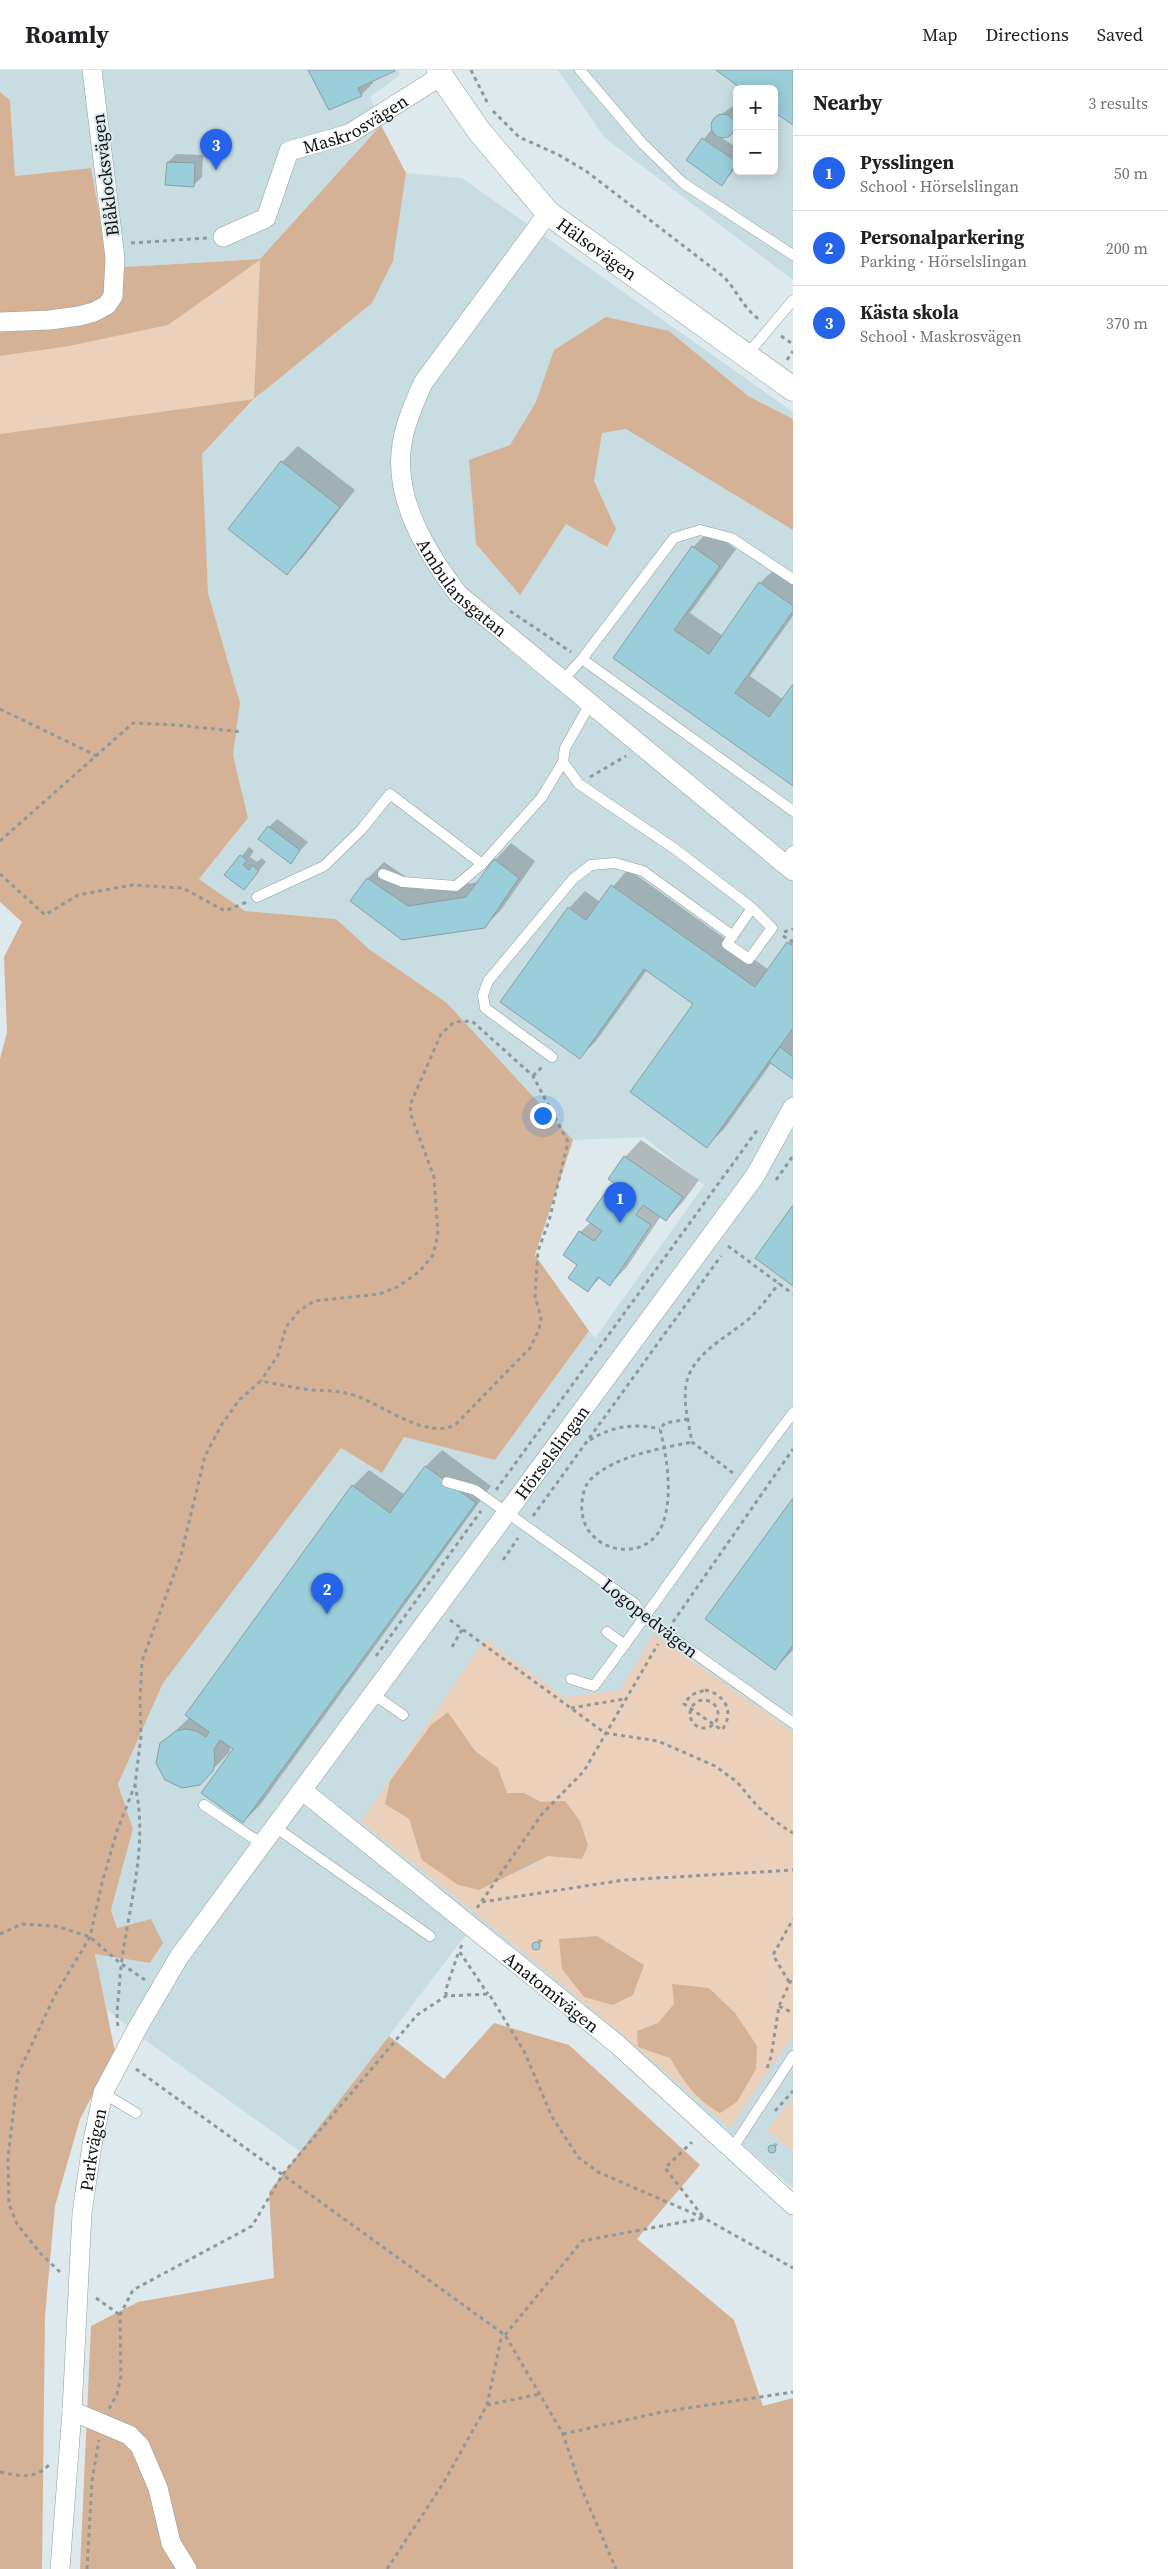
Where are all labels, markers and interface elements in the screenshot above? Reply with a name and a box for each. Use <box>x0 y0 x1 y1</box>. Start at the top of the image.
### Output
text: Roamly <box>25 18 109 51</box>
text: Map <box>922 22 958 47</box>
text: Directions <box>986 22 1069 47</box>
text: Saved <box>1097 22 1143 47</box>
map controls <box>733 85 778 175</box>
button: + <box>733 85 778 130</box>
street label: Maskrosvägen <box>300 88 413 159</box>
text: Nearby <box>813 88 883 117</box>
text: 3 results <box>1088 92 1148 114</box>
street label: Blåklocksvägen <box>85 112 125 238</box>
pin: 3 <box>200 129 232 170</box>
button: − <box>733 130 778 175</box>
text: Pysslingen <box>860 149 954 175</box>
text: 1 <box>825 162 833 184</box>
text: 50 m <box>1114 162 1148 184</box>
text: School · Hörselslingan <box>860 175 1019 197</box>
street label: Hälsovägen <box>552 211 642 286</box>
text: Personalparkering <box>860 224 1024 250</box>
text: 2 <box>825 237 833 259</box>
text: 200 m <box>1106 237 1148 259</box>
text: Parking · Hörselslingan <box>860 250 1027 272</box>
text: Kästa skola <box>860 299 959 325</box>
text: 3 <box>825 312 833 334</box>
text: 370 m <box>1106 312 1148 334</box>
text: School · Maskrosvägen <box>860 325 1022 347</box>
street label: Ambulansgatan <box>411 533 513 642</box>
your location <box>530 1103 556 1129</box>
pin: 1 <box>604 1182 636 1223</box>
street label: Hörselslingan <box>508 1400 595 1504</box>
street label: Logopedvägen <box>597 1572 704 1664</box>
pin: 2 <box>311 1573 343 1614</box>
street label: Anatomivägen <box>499 1945 605 2038</box>
street label: Parkvägen <box>73 2106 112 2193</box>

